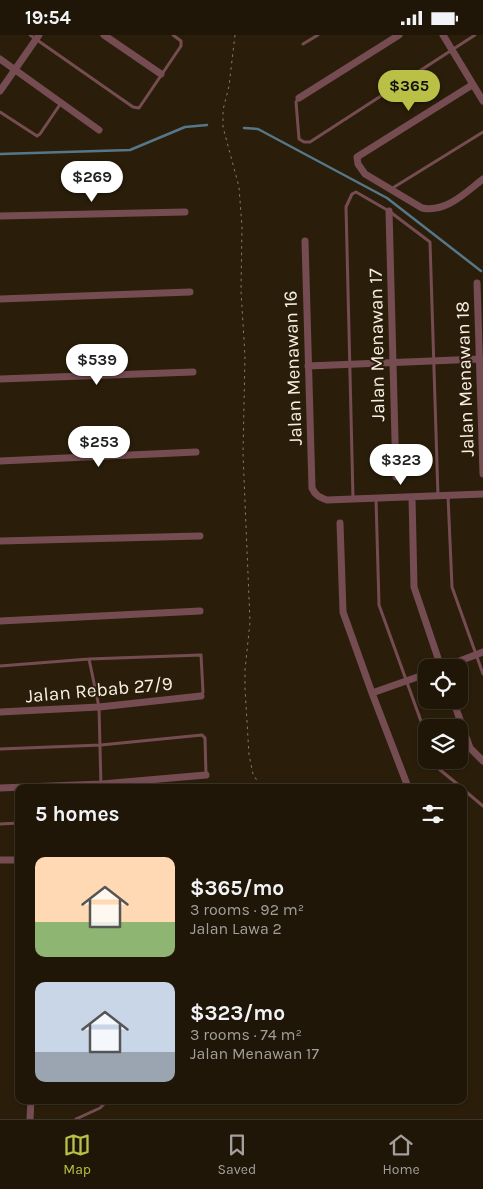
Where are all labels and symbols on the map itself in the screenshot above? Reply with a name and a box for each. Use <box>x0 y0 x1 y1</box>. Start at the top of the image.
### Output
pin: $365 <box>379 69 439 112</box>
pin: $269 <box>62 161 122 203</box>
street label: Jalan Menawan 17 <box>365 268 389 422</box>
street label: Jalan Menawan 16 <box>279 290 307 446</box>
street label: Jalan Menawan 18 <box>451 301 479 457</box>
pin: $539 <box>67 343 127 386</box>
pin: $253 <box>69 425 129 468</box>
pin: $323 <box>371 443 431 486</box>
street label: Jalan Rebab 27/9 <box>24 673 174 707</box>

